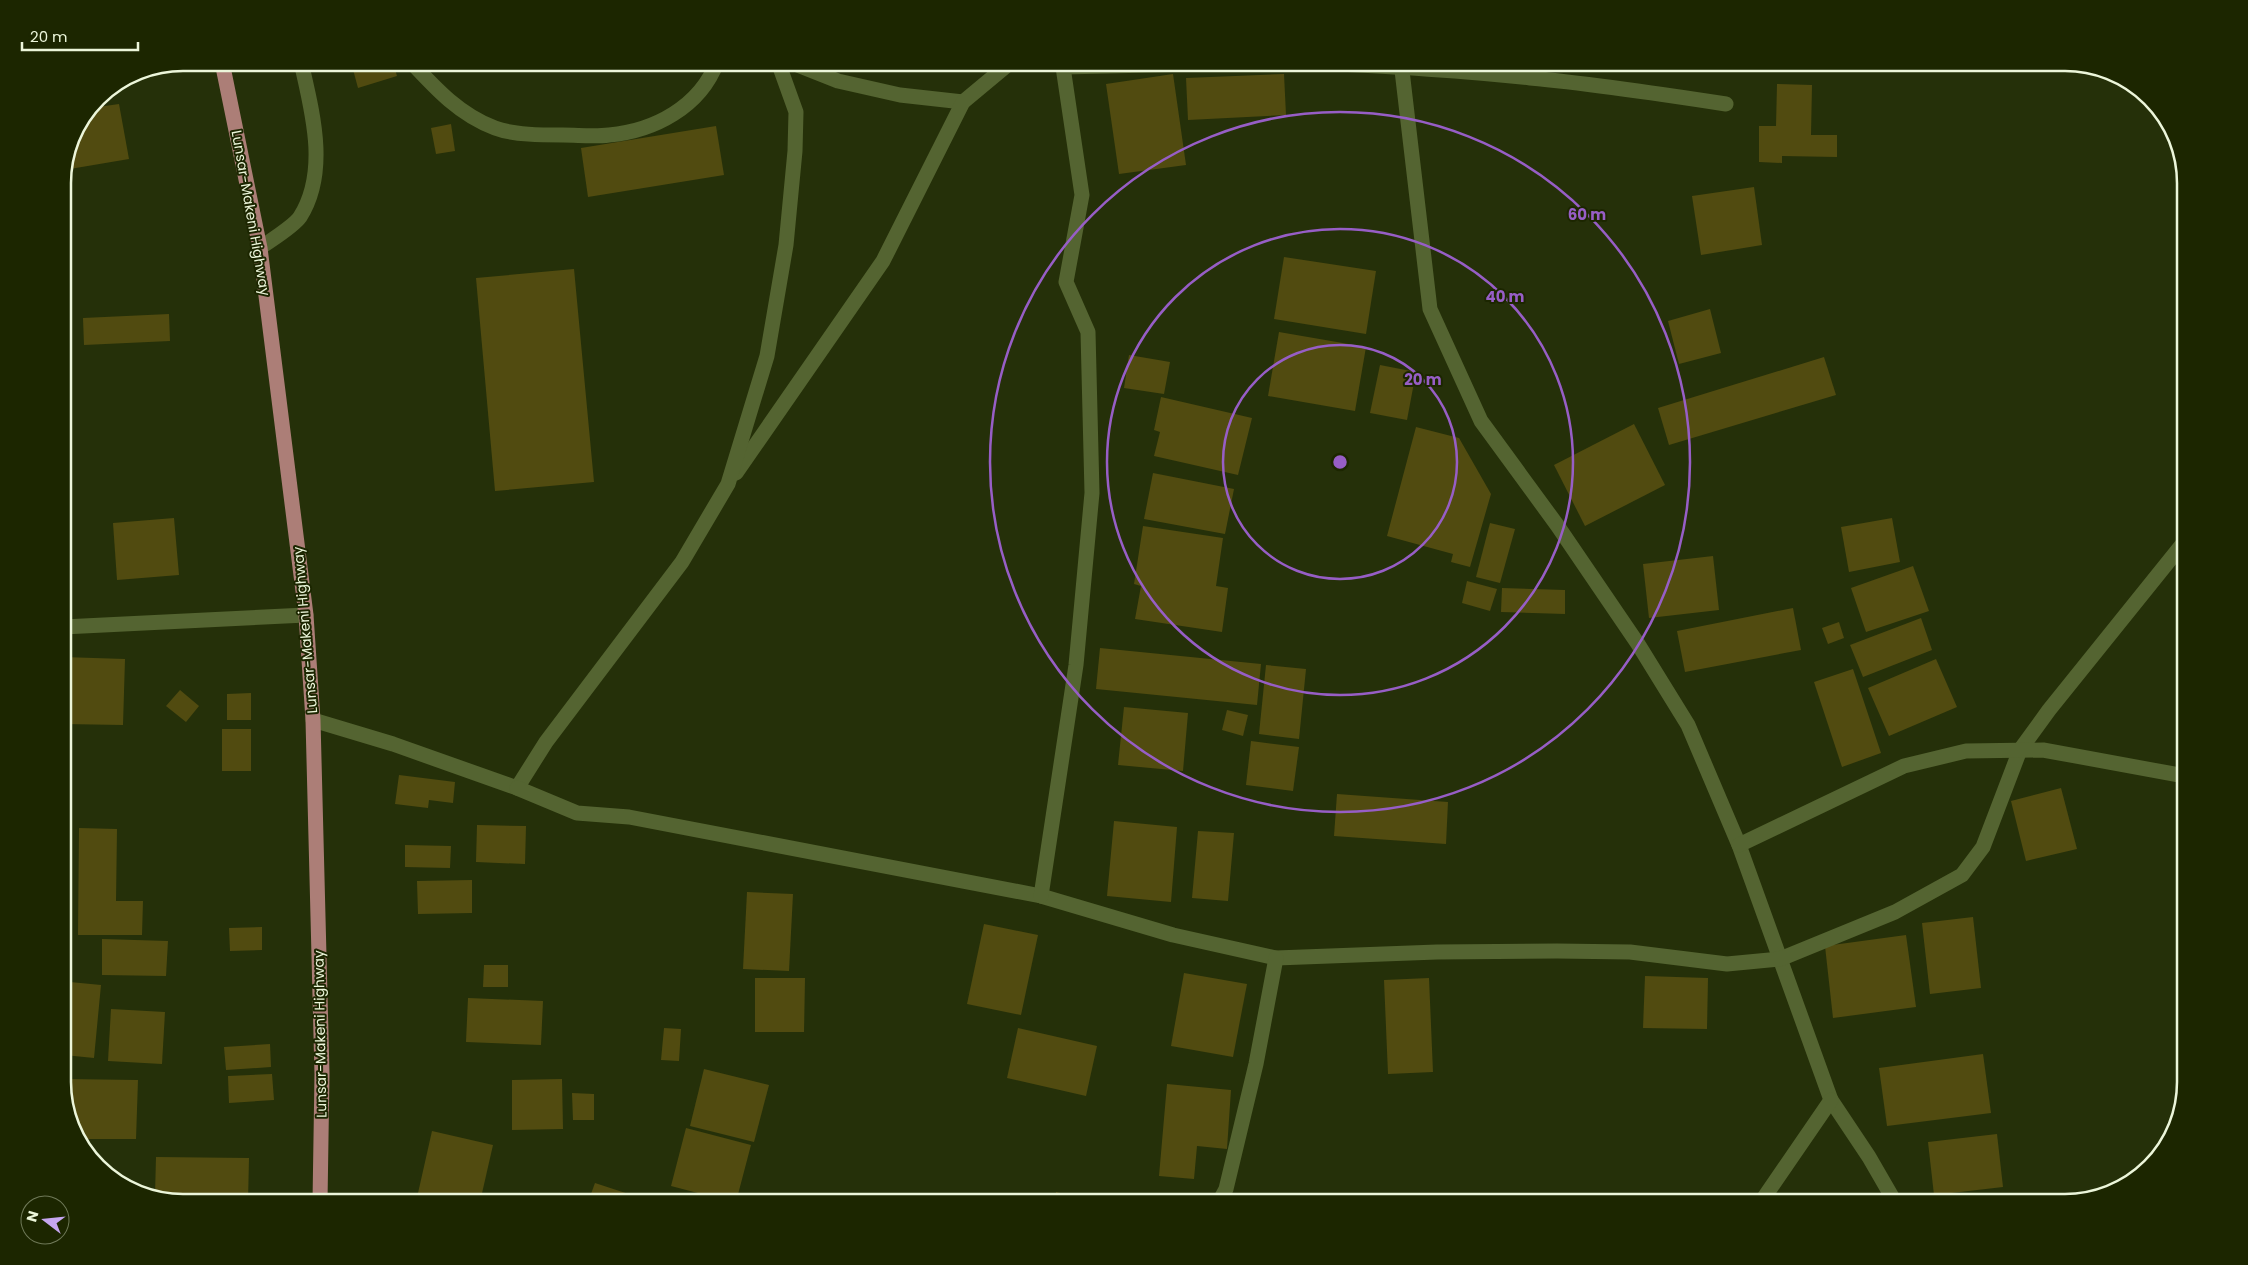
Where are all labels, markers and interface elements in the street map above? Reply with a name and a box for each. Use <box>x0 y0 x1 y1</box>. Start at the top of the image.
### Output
scale bar <box>22 20 139 52</box>
text: 20 m <box>30 26 68 47</box>
street label: Lunsar-Makeni Highway <box>227 129 275 297</box>
text: 60 m <box>1568 204 1606 225</box>
text: 40 m <box>1485 286 1525 307</box>
text: 20 m <box>1404 369 1442 390</box>
centre of rings <box>1331 453 1349 471</box>
street label: Lunsar-Makeni Highway <box>288 546 322 714</box>
street label: Lunsar-Makeni Highway <box>309 950 331 1118</box>
north arrow <box>20 1195 70 1245</box>
text: N <box>21 1209 44 1224</box>

